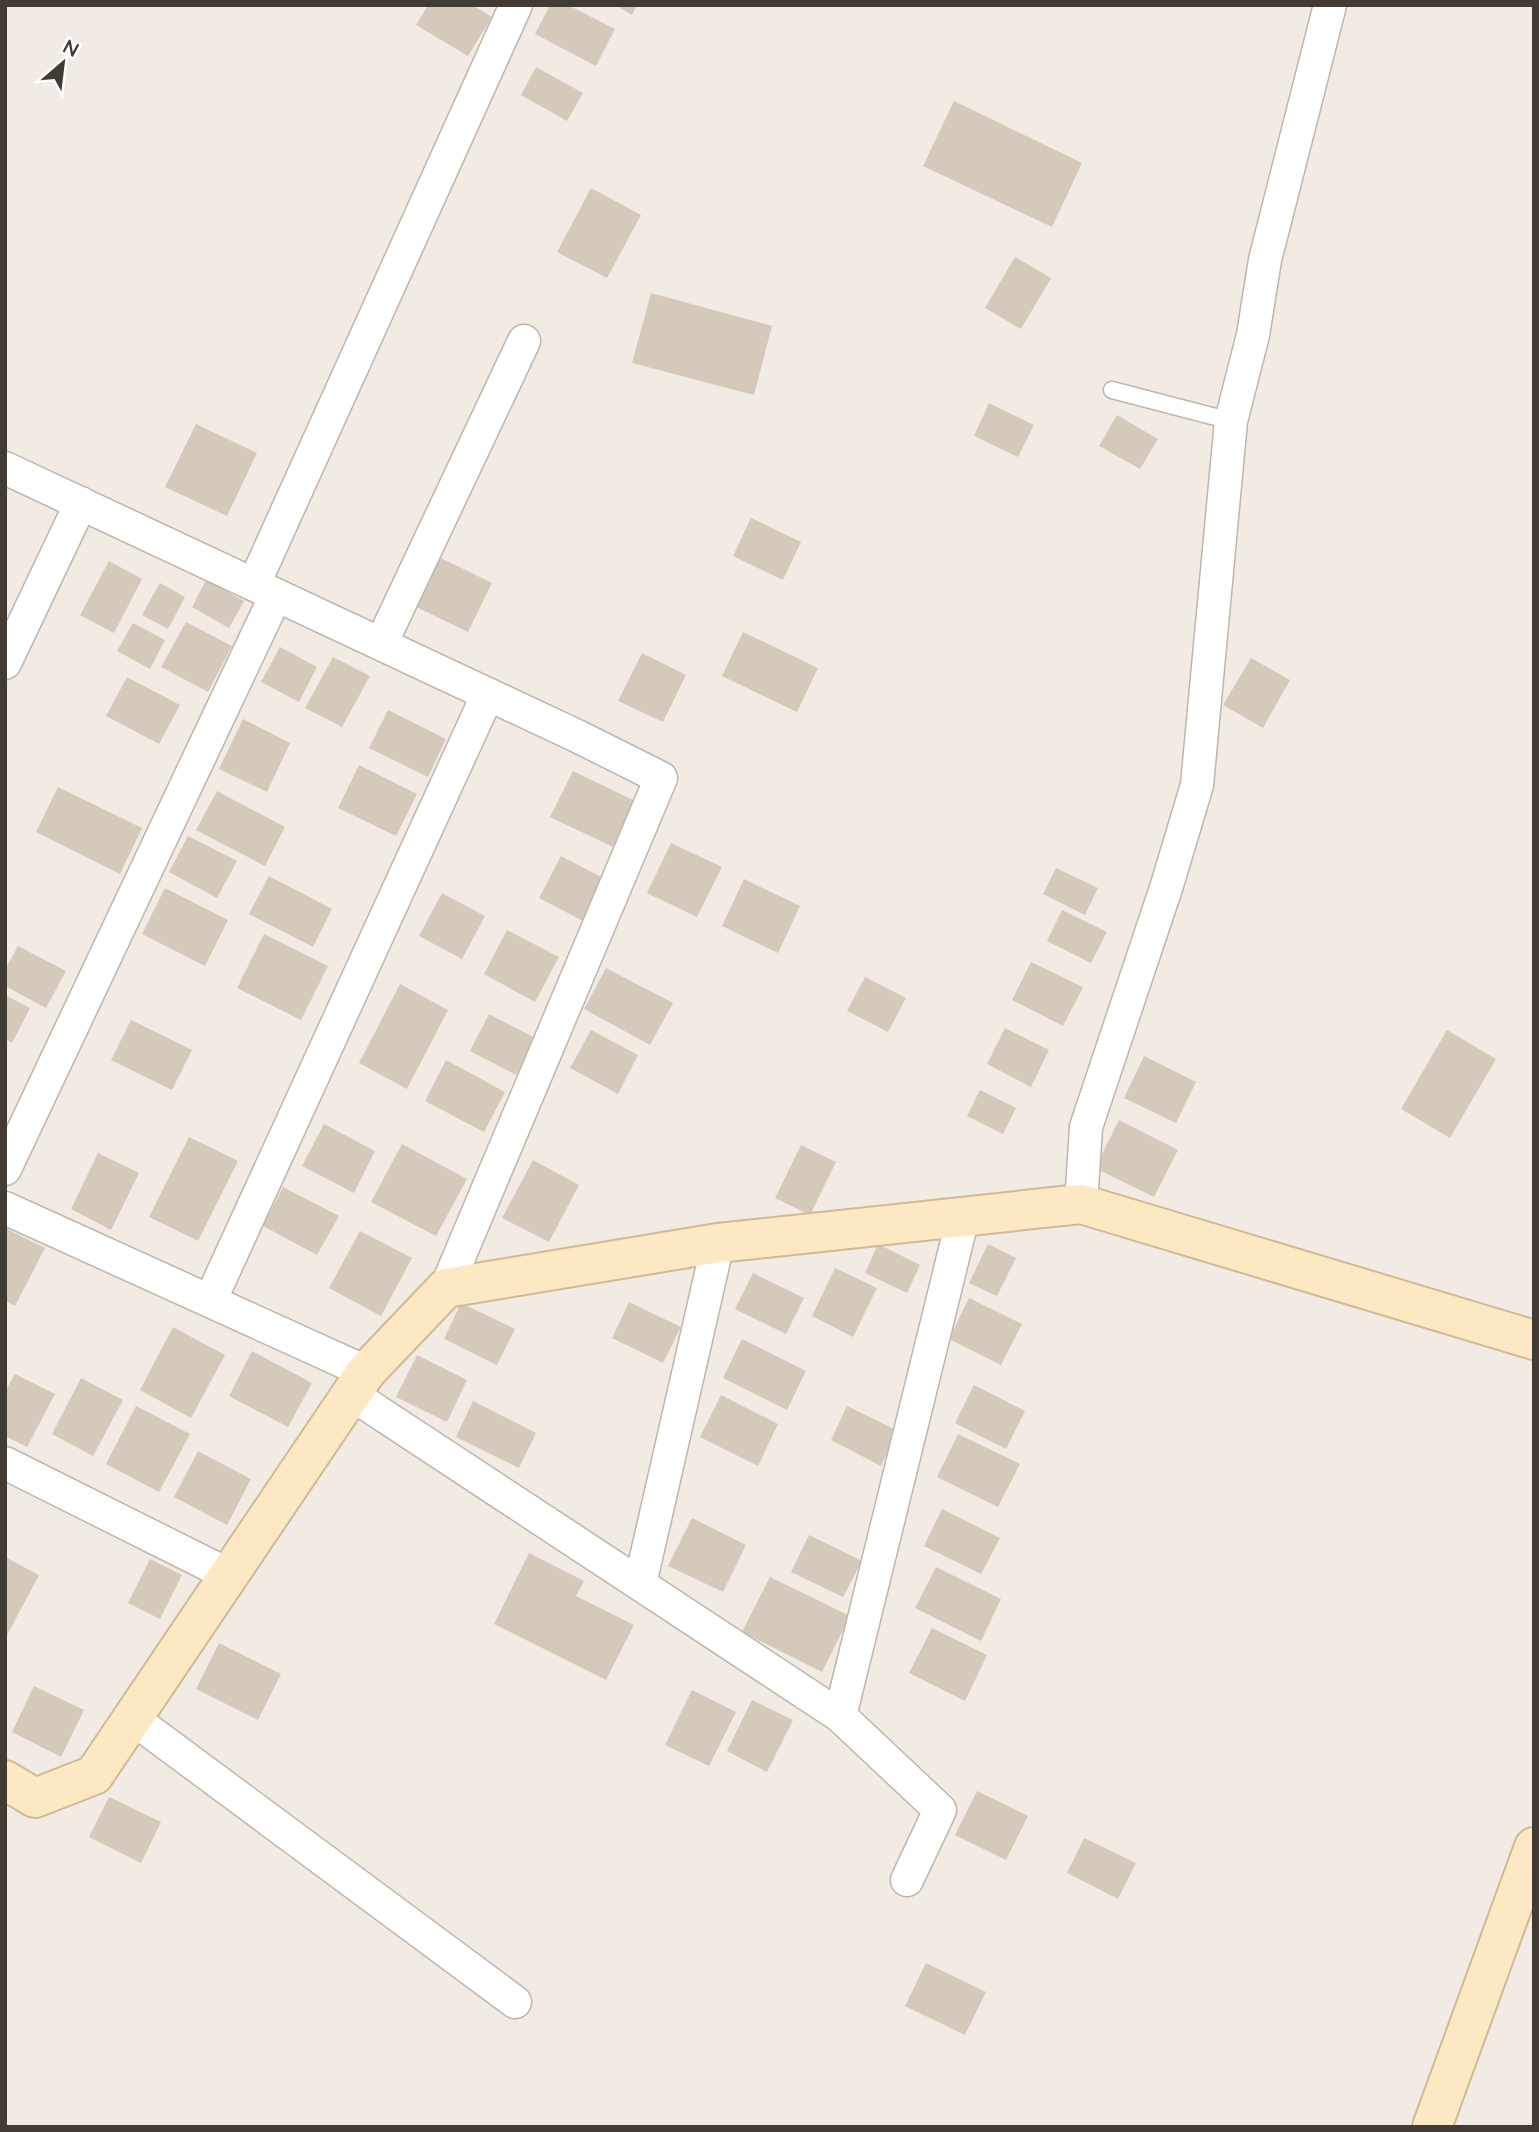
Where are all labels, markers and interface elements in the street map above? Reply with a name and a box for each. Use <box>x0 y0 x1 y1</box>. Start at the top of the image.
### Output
north arrow <box>28 28 98 98</box>
text: N <box>59 34 83 61</box>

